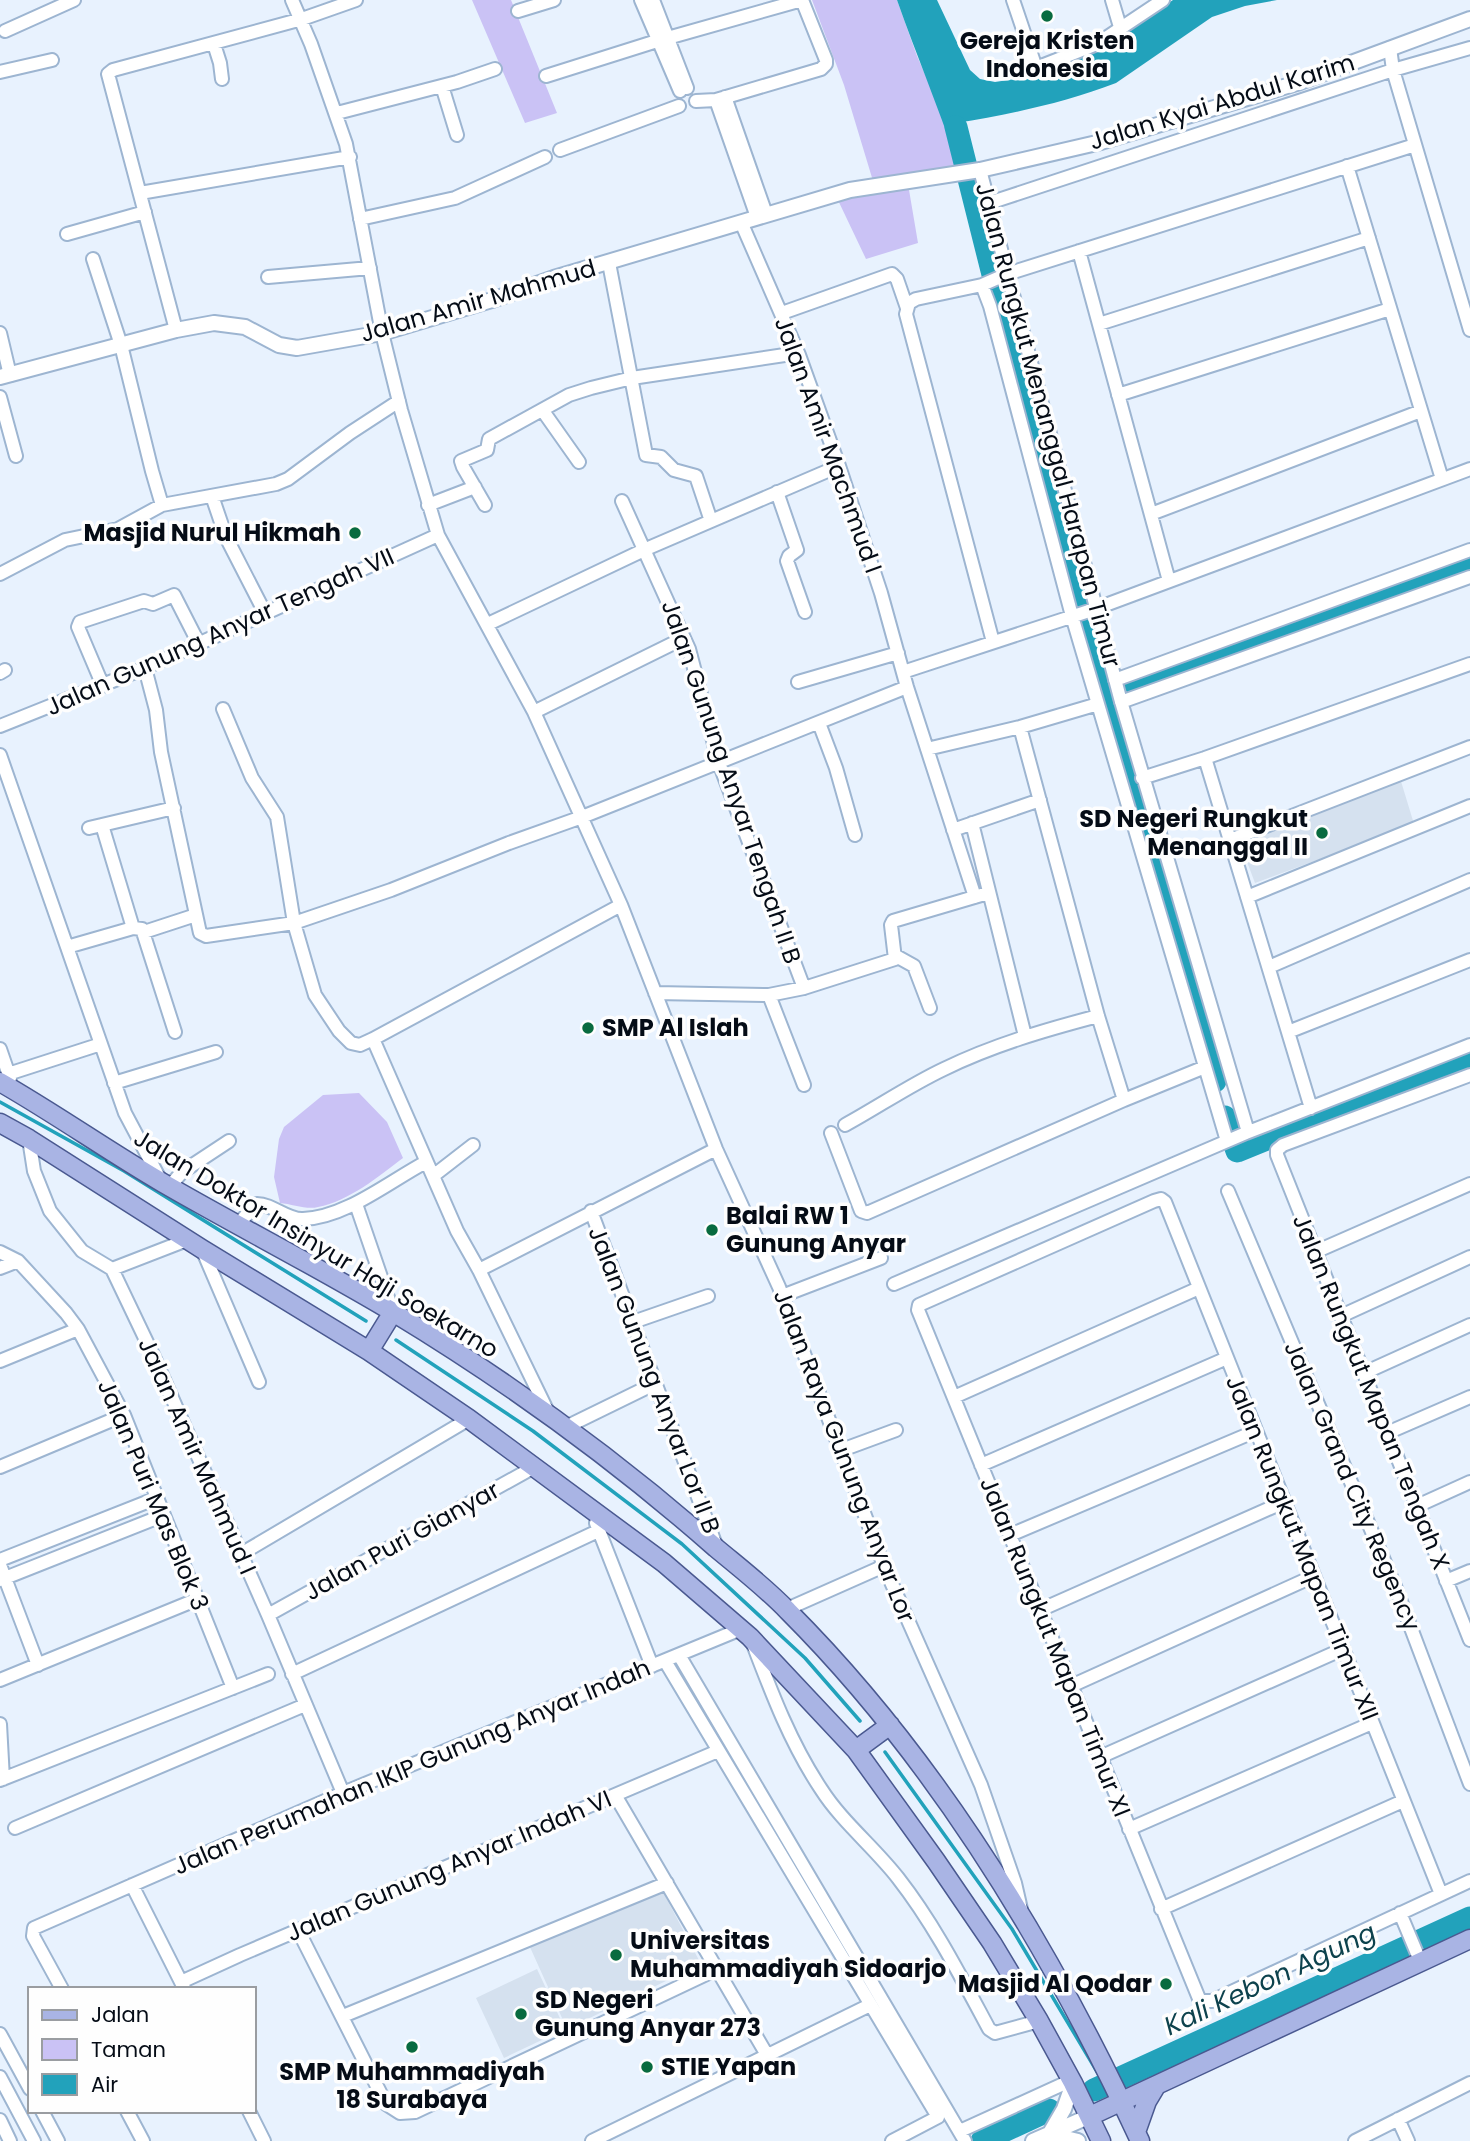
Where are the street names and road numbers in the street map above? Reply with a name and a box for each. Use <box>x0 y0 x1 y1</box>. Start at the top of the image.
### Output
street label: Jalan Kyai Abdul Karim <box>1085 45 1359 158</box>
street label: Jalan Rungkut Menanggal Harapan Timur <box>968 179 1129 671</box>
street label: Jalan Amir Mahmud <box>356 251 599 350</box>
street label: Jalan Amir Machmud I <box>767 312 890 578</box>
street label: Jalan Gunung Anyar Tengah VII <box>41 540 399 723</box>
street label: Jalan Gunung Anyar Tengah II B <box>654 596 809 968</box>
street label: Jalan Doktor Insinyur Haji Soekarno <box>128 1121 505 1366</box>
street label: Jalan Rungkut Mapan Tengah X <box>1285 1209 1458 1574</box>
street label: Jalan Gunung Anyar Lor II B <box>581 1222 728 1538</box>
street label: Jalan Raya Gunung Anyar Lor <box>766 1285 923 1627</box>
street label: Jalan Amir Mahmud I <box>130 1332 265 1579</box>
street label: Jalan Grand City Regency <box>1276 1336 1429 1636</box>
street label: Jalan Rungkut Mapan Timur XII <box>1218 1370 1387 1725</box>
street label: Jalan Puri Mas Blok 3 <box>90 1374 217 1615</box>
street label: Jalan Rungkut Mapan Timur XI <box>972 1472 1139 1822</box>
street label: Jalan Puri Gianyar <box>298 1473 505 1608</box>
street label: Jalan Perumahan IKIP Gunung Anyar Indah <box>168 1651 655 1882</box>
street label: Jalan Gunung Anyar Indah VI <box>281 1782 616 1949</box>

